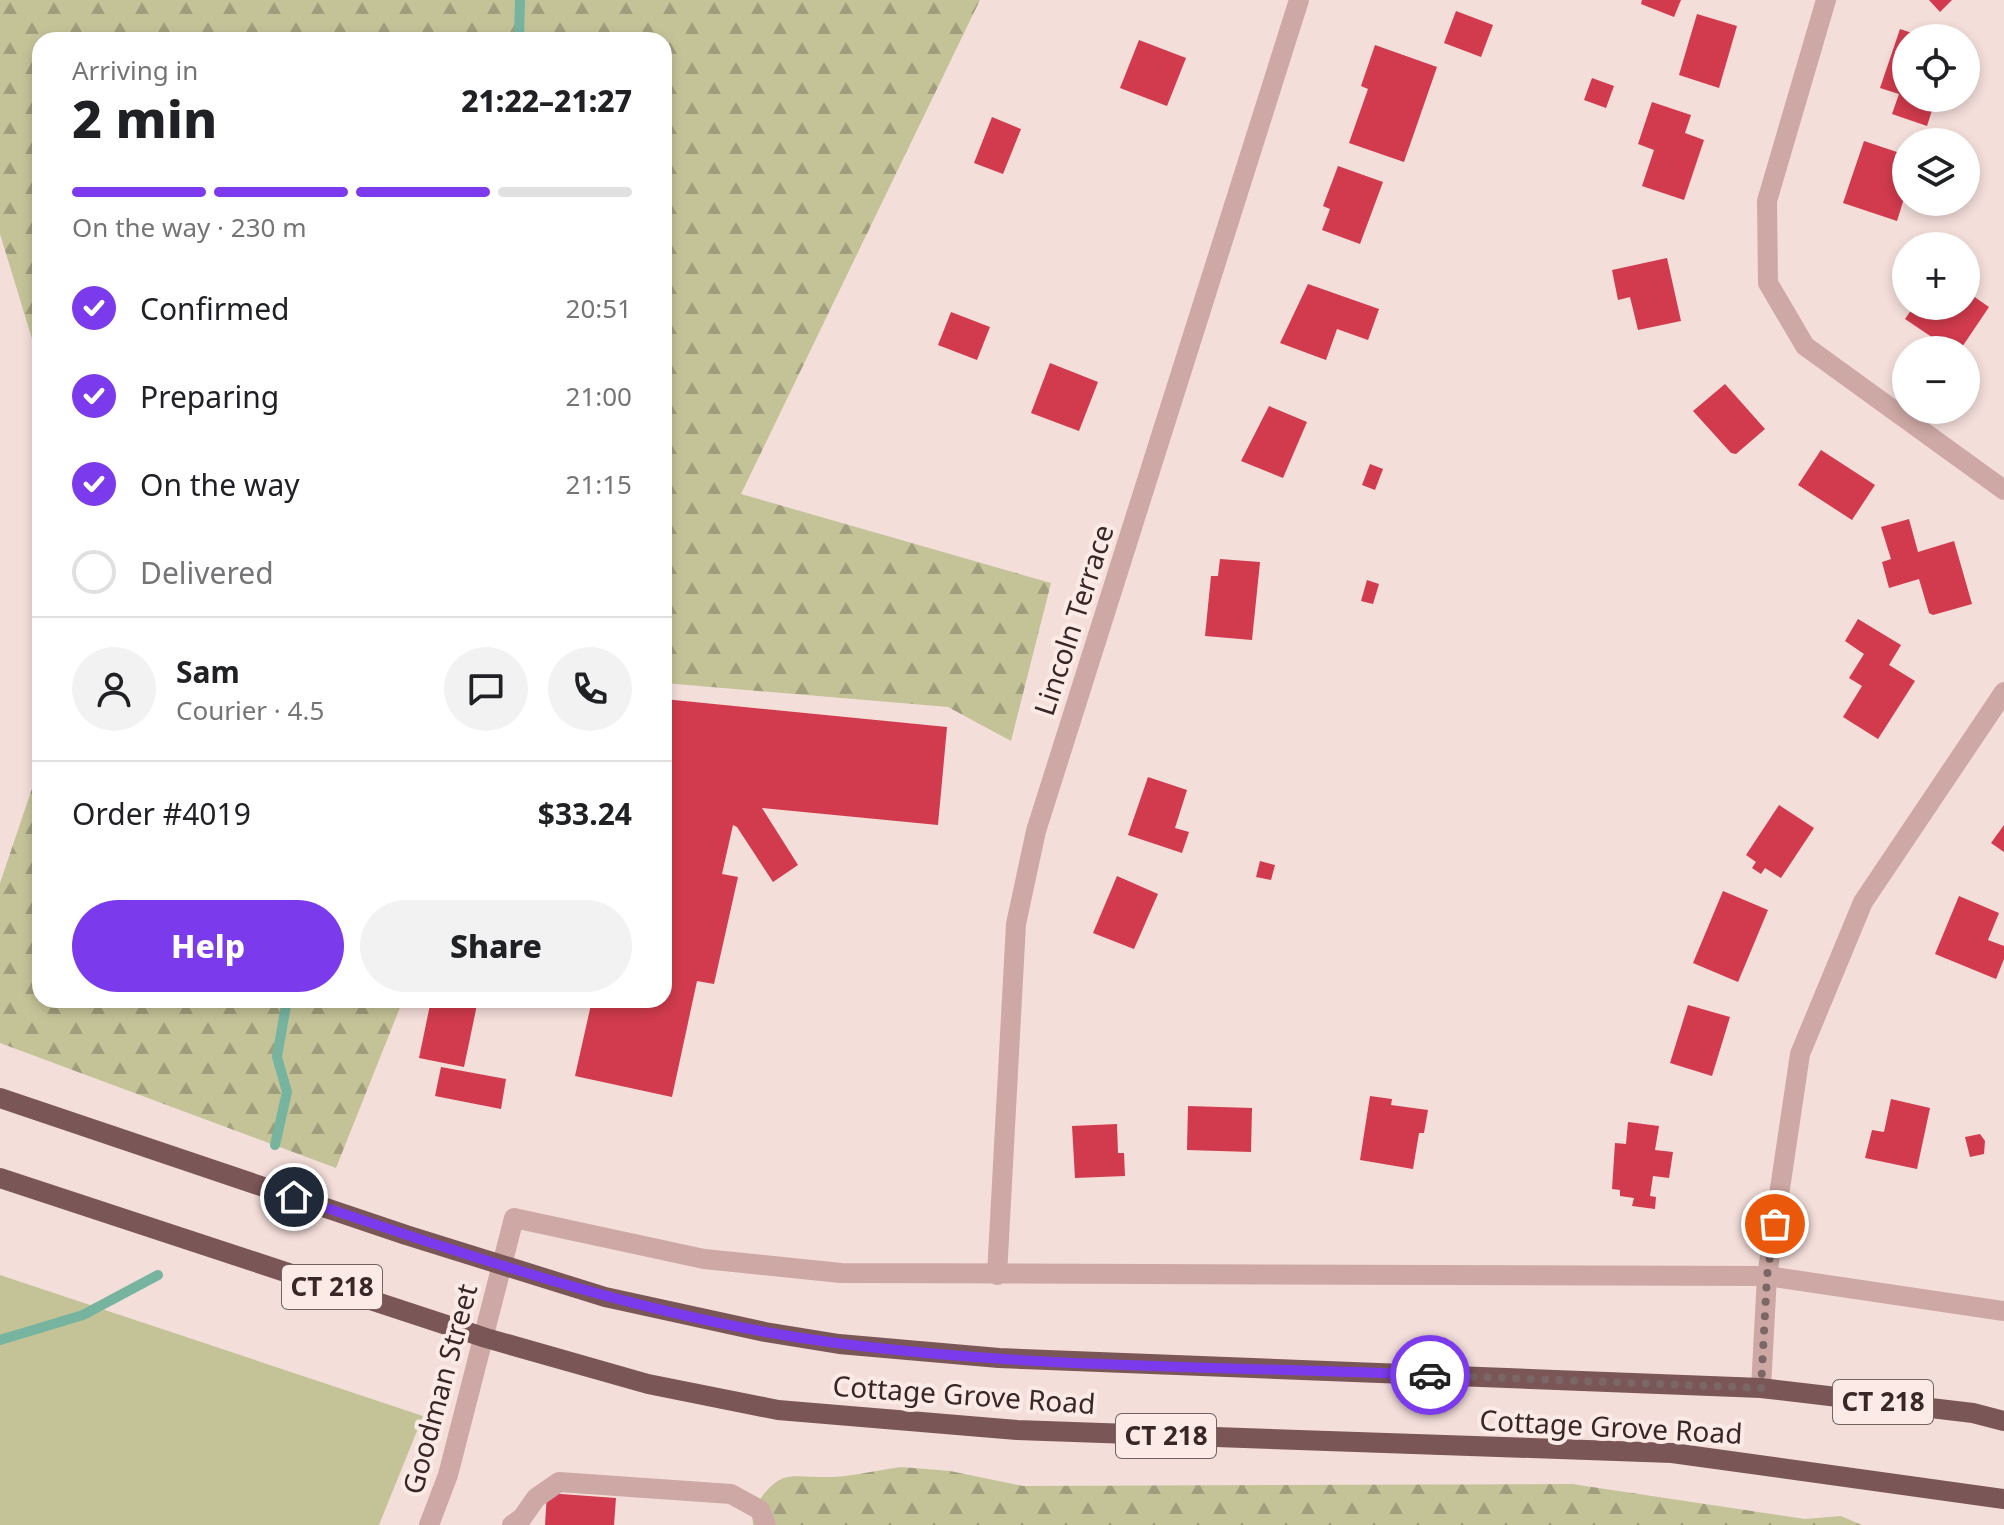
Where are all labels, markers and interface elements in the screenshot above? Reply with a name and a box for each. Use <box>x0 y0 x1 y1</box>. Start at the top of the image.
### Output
map controls <box>1892 24 1980 424</box>
button: locate <box>1892 24 1980 112</box>
text: Arriving in <box>72 52 198 88</box>
text: 21:22–21:27 <box>461 80 632 121</box>
text: 2 min <box>72 82 217 153</box>
button: layers <box>1892 128 1980 216</box>
text: On the way · 230 m <box>72 209 306 245</box>
button: + <box>1892 232 1980 320</box>
icon: check <box>72 286 116 330</box>
text: Confirmed <box>140 288 290 329</box>
text: 20:51 <box>566 290 632 326</box>
button: − <box>1892 336 1980 424</box>
icon: check <box>72 374 116 418</box>
text: Preparing <box>140 376 279 417</box>
text: 21:00 <box>566 378 632 414</box>
icon: check <box>72 462 116 506</box>
text: On the way <box>140 464 300 505</box>
text: 21:15 <box>566 466 632 502</box>
street label: Lincoln Terrace <box>1024 520 1122 720</box>
text: Delivered <box>140 552 274 593</box>
button: person <box>72 647 156 731</box>
button: chat <box>444 647 528 731</box>
button: phone <box>548 647 632 731</box>
text: Sam <box>176 651 240 692</box>
text: Courier · 4.5 <box>176 692 324 728</box>
text: Order #4019 <box>72 793 251 834</box>
text: $33.24 <box>538 793 632 834</box>
button: Help <box>72 900 344 992</box>
button: Share <box>360 900 632 992</box>
pin <box>260 1163 328 1231</box>
icon: home <box>272 1175 316 1219</box>
pin <box>1741 1190 1809 1258</box>
icon: bag <box>1753 1202 1797 1246</box>
road number: CT 218 <box>282 1265 382 1309</box>
street label: Goodman Street <box>393 1279 485 1498</box>
courier <box>1390 1335 1470 1415</box>
icon: car <box>1408 1353 1452 1397</box>
street label: Cottage Grove Road <box>831 1366 1097 1422</box>
road number: CT 218 <box>1833 1380 1933 1424</box>
street label: Cottage Grove Road <box>1479 1400 1743 1452</box>
road number: CT 218 <box>1116 1414 1216 1458</box>

